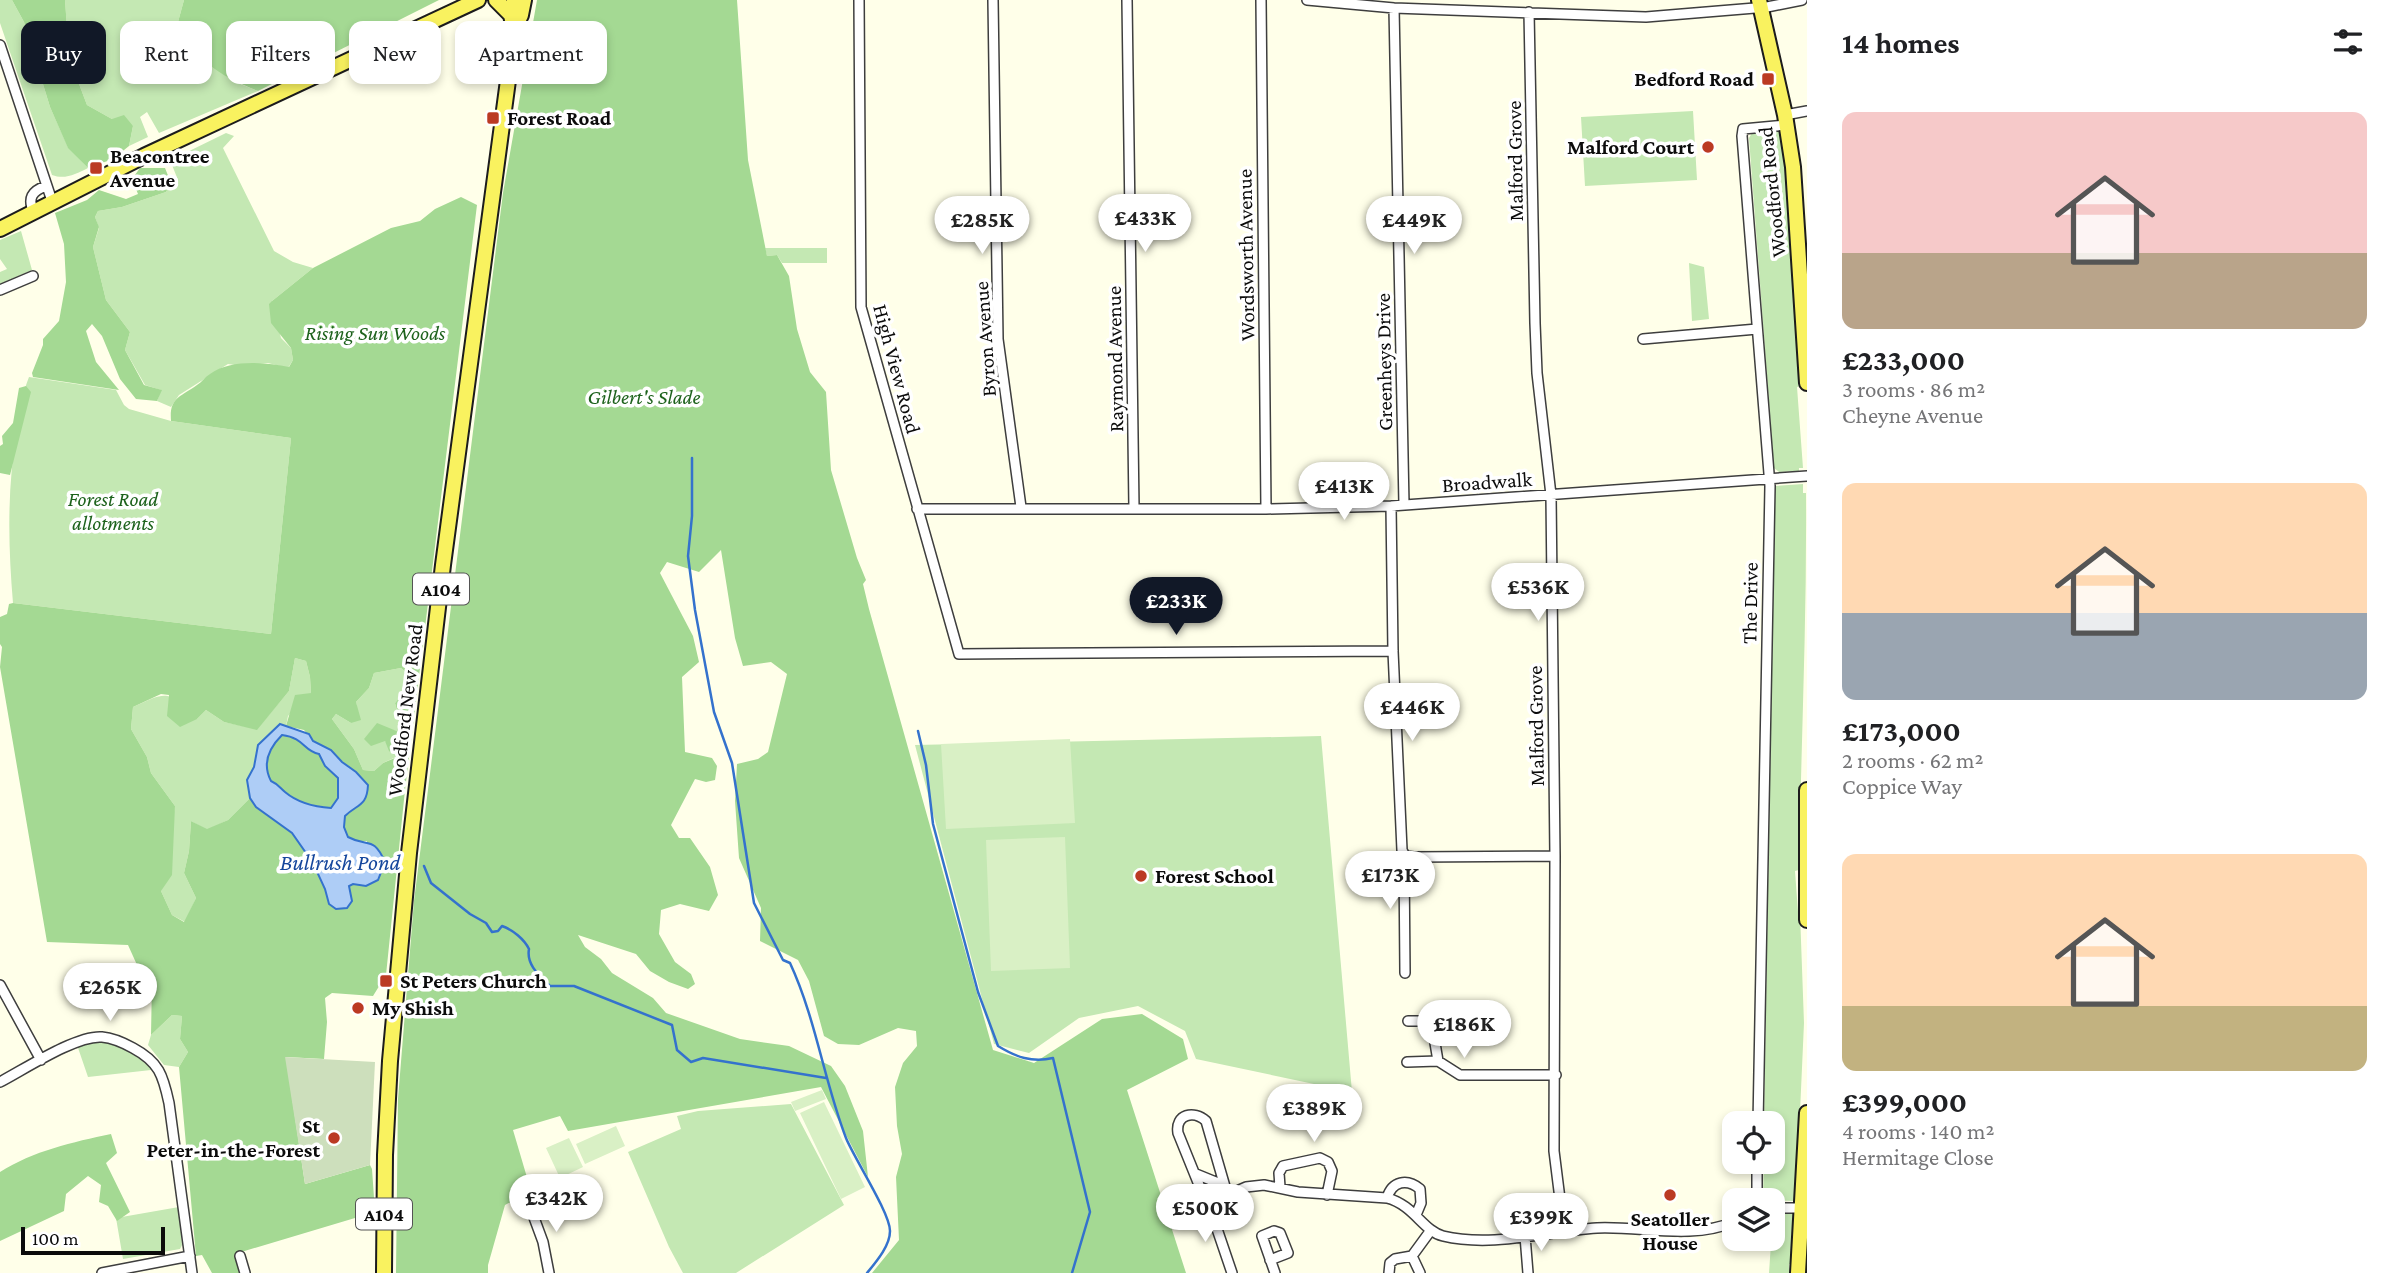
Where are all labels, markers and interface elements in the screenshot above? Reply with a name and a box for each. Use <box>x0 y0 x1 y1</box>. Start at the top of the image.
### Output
chip: Buy <box>21 21 106 84</box>
chip: Rent <box>120 21 212 84</box>
chip: Filters <box>226 21 335 84</box>
chip: New <box>349 21 441 84</box>
chip: Apartment <box>455 21 607 84</box>
icon: filters <box>2329 23 2367 61</box>
text: 14 homes <box>1842 26 1960 59</box>
place label: Bedford Road <box>1634 67 1755 91</box>
marker: Bedford Road <box>1760 71 1776 87</box>
street label: Malford Grove <box>1502 100 1528 222</box>
place label: Forest Road <box>507 106 612 130</box>
marker: Forest Road <box>485 110 501 126</box>
street label: Woodford Road <box>1753 125 1791 259</box>
place label: Malford Court <box>1567 135 1694 159</box>
marker: Malford Court <box>1700 139 1716 155</box>
place label: Beacontree Avenue <box>109 144 210 192</box>
icon: home <box>2042 157 2168 283</box>
marker: Beacontree Avenue <box>88 160 104 176</box>
street label: Wordsworth Avenue <box>1232 169 1260 341</box>
pin: £433K <box>1096 194 1194 254</box>
pin: £285K <box>933 196 1031 256</box>
pin: £449K <box>1365 196 1463 256</box>
text: £433K <box>1114 204 1176 230</box>
text: £285K <box>950 206 1014 232</box>
text: £449K <box>1382 206 1446 232</box>
street label: Byron Avenue <box>969 280 1001 398</box>
street label: Raymond Avenue <box>1102 286 1128 432</box>
street label: Greenheys Drive <box>1371 293 1397 431</box>
street label: High View Road <box>868 302 926 436</box>
park label: Rising Sun Woods <box>305 321 446 345</box>
text: £233,000 <box>1842 343 1965 376</box>
text: 3 rooms · 86 m² <box>1842 376 1985 402</box>
park label: Gilbert's Slade <box>588 385 700 409</box>
text: Cheyne Avenue <box>1842 402 1983 428</box>
pin: £413K <box>1295 462 1393 522</box>
street label: Broadwalk <box>1441 467 1533 497</box>
text: £413K <box>1314 472 1374 498</box>
park label: Forest Road allotments <box>68 487 159 535</box>
icon: home <box>2042 528 2168 654</box>
street label: The Drive <box>1737 562 1763 644</box>
pin: £536K <box>1489 564 1587 623</box>
text: £536K <box>1507 573 1569 599</box>
road number: A104 <box>413 574 469 604</box>
pin: £233K <box>1127 578 1225 637</box>
text: £233K <box>1146 587 1206 613</box>
street label: Woodford New Road <box>383 622 427 798</box>
street label: Malford Grove <box>1523 665 1549 787</box>
pin: £446K <box>1363 684 1461 743</box>
text: £446K <box>1380 693 1444 719</box>
text: £173,000 <box>1842 714 1961 747</box>
text: 2 rooms · 62 m² <box>1842 747 1983 773</box>
text: Coppice Way <box>1842 773 1962 799</box>
water label: Bullrush Pond <box>280 849 402 875</box>
pin: £173K <box>1341 852 1439 911</box>
text: £173K <box>1361 861 1419 887</box>
place label: Forest School <box>1155 864 1274 888</box>
marker: Forest School <box>1133 868 1149 884</box>
icon: home <box>2042 899 2168 1025</box>
pin: £265K <box>61 964 159 1023</box>
place label: St Peters Church <box>400 969 547 993</box>
text: £265K <box>79 973 141 999</box>
marker: St Peters Church <box>378 973 394 989</box>
place label: My Shish <box>372 996 454 1020</box>
marker: My Shish <box>350 1000 366 1016</box>
pin: £186K <box>1415 1000 1513 1060</box>
text: £186K <box>1433 1010 1495 1036</box>
pin: £389K <box>1265 1084 1363 1144</box>
text: £399,000 <box>1842 1085 1967 1118</box>
text: £389K <box>1282 1094 1346 1120</box>
map controls <box>1722 1111 1785 1251</box>
button: locate <box>1722 1111 1785 1174</box>
place label: St Peter-in-the-Forest <box>147 1114 320 1162</box>
text: 4 rooms · 140 m² <box>1842 1118 1994 1144</box>
marker: St Peter-in-the-Forest <box>326 1130 342 1146</box>
text: Hermitage Close <box>1842 1144 1994 1170</box>
pin: £342K <box>507 1174 605 1234</box>
text: £342K <box>525 1184 587 1210</box>
pin: £500K <box>1156 1184 1254 1244</box>
marker: Seatoller House <box>1662 1187 1678 1203</box>
button: layers <box>1722 1188 1785 1251</box>
text: £500K <box>1172 1194 1238 1220</box>
pin: £399K <box>1492 1194 1590 1253</box>
road number: A104 <box>356 1198 412 1230</box>
text: £399K <box>1510 1203 1572 1229</box>
place label: Seatoller House <box>1630 1207 1710 1255</box>
scale bar <box>21 1224 164 1256</box>
text: 100 m <box>32 1228 79 1249</box>

